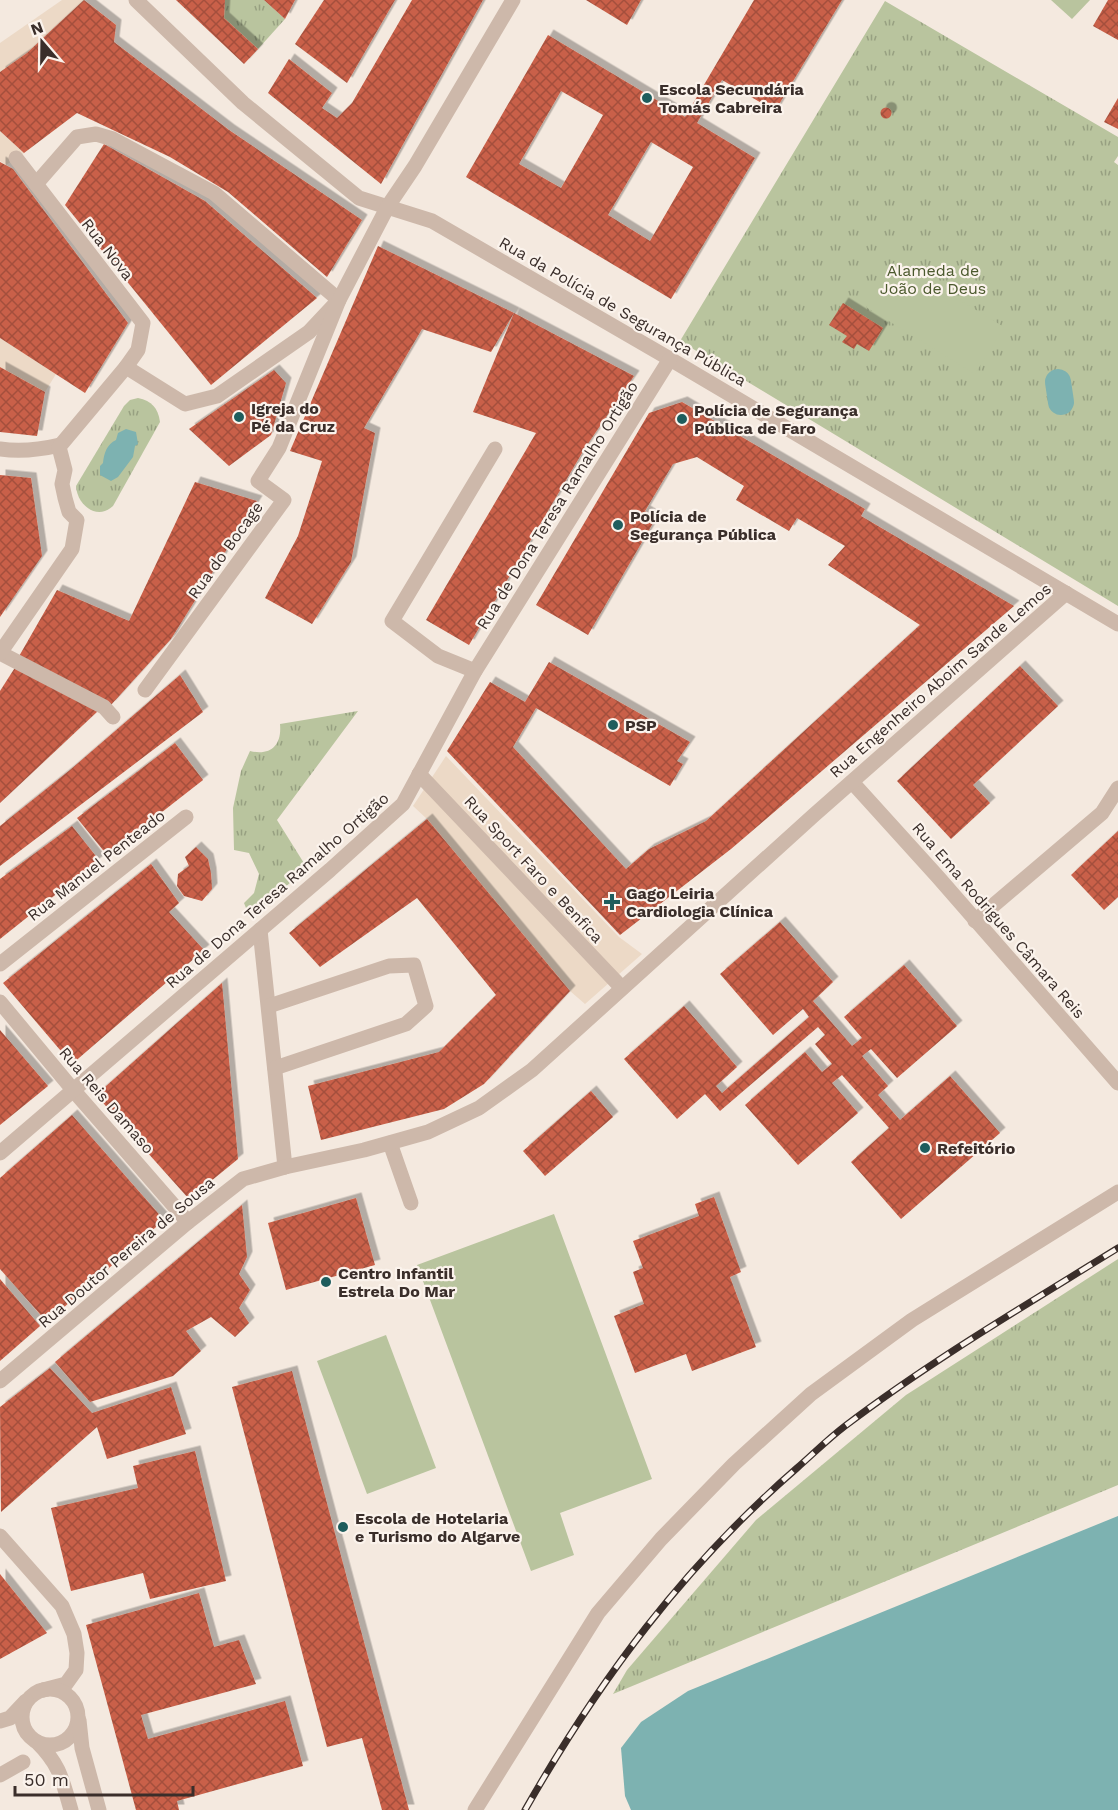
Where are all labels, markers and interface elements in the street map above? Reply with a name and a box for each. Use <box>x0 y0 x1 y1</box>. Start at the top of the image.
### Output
north arrow <box>12 12 72 72</box>
text: N <box>28 17 46 39</box>
place label: Escola Secundária Tomás Cabreira <box>659 80 805 117</box>
marker: Escola Secundária Tomás Cabreira <box>640 91 654 105</box>
street label: Rua Nova <box>78 215 138 284</box>
street label: Rua da Polícia de Segurança Pública <box>496 233 750 390</box>
park label: Alameda de João de Deus <box>880 261 986 298</box>
street label: Rua de Dona Teresa Ramalho Ortigão <box>473 378 642 633</box>
place label: Igreja do Pé da Cruz <box>251 399 335 436</box>
place label: Polícia de Segurança Pública de Faro <box>694 401 859 438</box>
marker: Igreja do Pé da Cruz <box>232 410 246 424</box>
marker: Polícia de Segurança Pública de Faro <box>675 412 689 426</box>
street label: Rua do Bocage <box>184 498 267 603</box>
place label: Polícia de Segurança Pública <box>630 507 777 544</box>
marker: Polícia de Segurança Pública <box>611 518 625 532</box>
street label: Rua Engenheiro Aboim Sande Lemos <box>826 579 1055 782</box>
place label: PSP <box>625 716 657 735</box>
marker: PSP <box>606 718 620 732</box>
street label: Rua de Dona Teresa Ramalho Ortigão <box>162 788 393 992</box>
street label: Rua Sport Faro e Benfica <box>460 792 607 947</box>
street label: Rua Manuel Penteado <box>24 806 169 925</box>
street label: Rua Ema Rodrigues Câmara Reis <box>908 818 1089 1022</box>
place label: Gago Leiria Cardiologia Clínica <box>626 884 774 921</box>
marker: Gago Leiria Cardiologia Clínica <box>603 893 621 911</box>
street label: Rua Reis Damaso <box>55 1043 158 1158</box>
place label: Refeitório <box>937 1139 1016 1158</box>
marker: Refeitório <box>918 1141 932 1155</box>
street label: Rua Doutor Pereira de Sousa <box>34 1173 218 1332</box>
place label: Centro Infantil Estrela Do Mar <box>338 1264 455 1301</box>
marker: Centro Infantil Estrela Do Mar <box>319 1275 333 1289</box>
place label: Escola de Hotelaria e Turismo do Algarve <box>355 1509 520 1546</box>
marker: Escola de Hotelaria e Turismo do Algarve <box>336 1520 350 1534</box>
scale bar <box>15 1759 194 1797</box>
text: 50 m <box>24 1769 69 1790</box>

